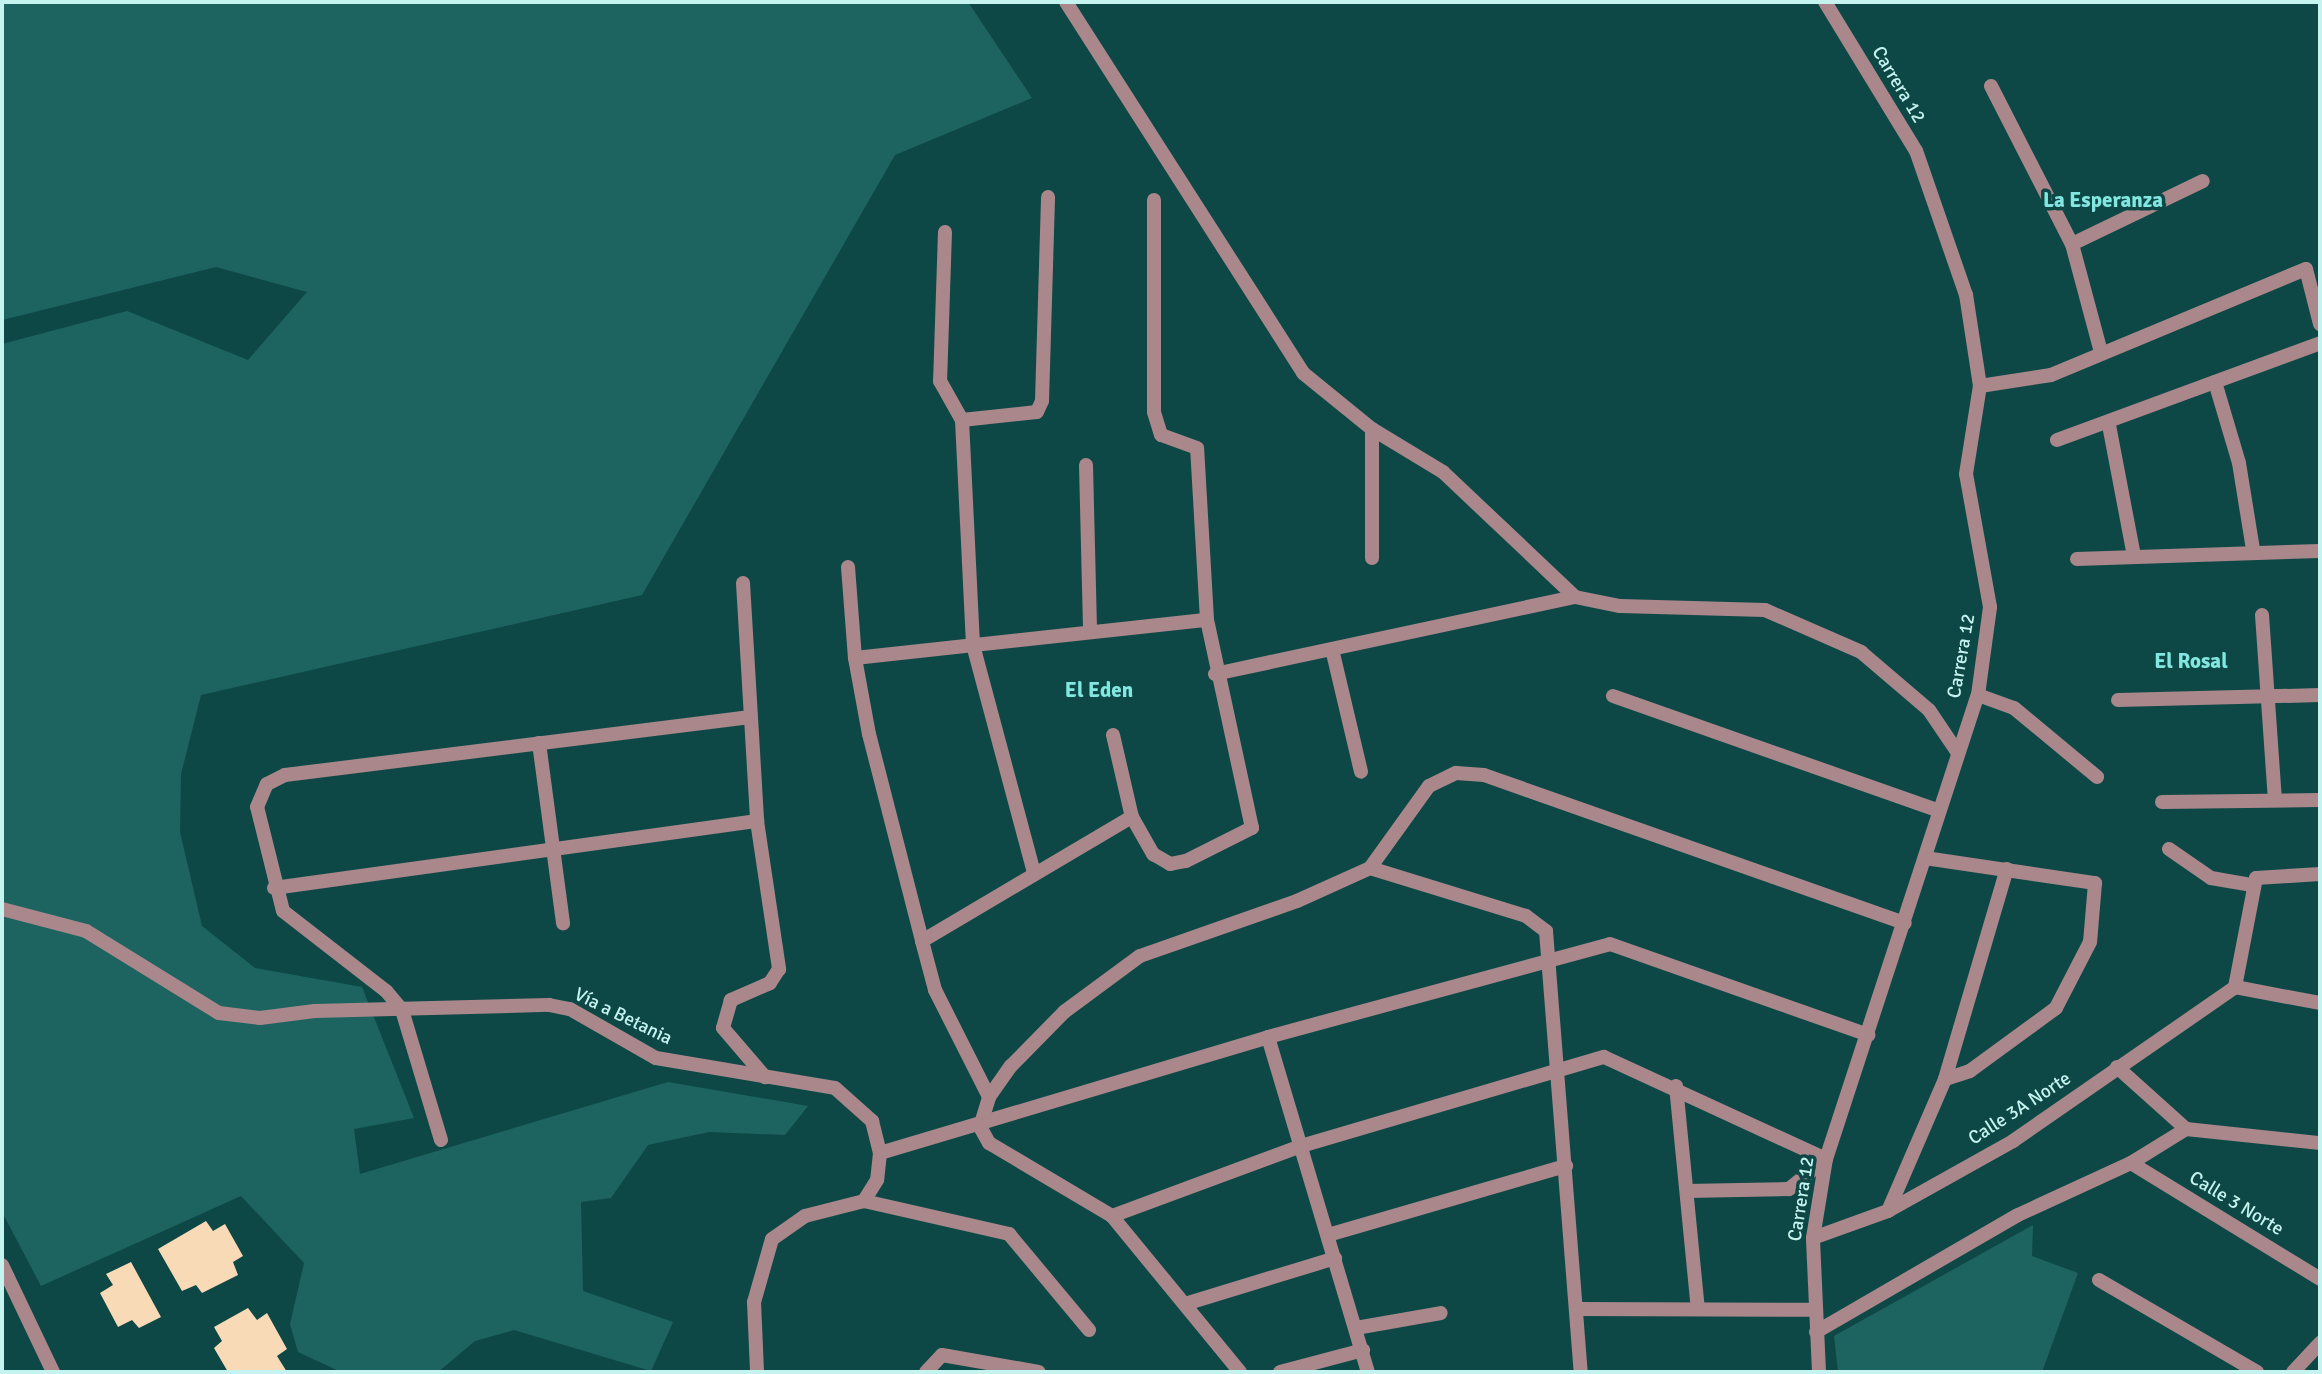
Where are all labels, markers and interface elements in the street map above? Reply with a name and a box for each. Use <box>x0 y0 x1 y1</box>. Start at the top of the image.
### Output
street label: Carrera 12 <box>1866 43 1930 127</box>
district label: La Esperanza <box>2043 187 2163 213</box>
street label: Carrera 12 <box>1943 612 1981 700</box>
district label: El Rosal <box>2154 648 2228 674</box>
district label: El Eden <box>1065 677 1133 703</box>
street label: Vía a Betania <box>570 983 676 1051</box>
street label: Calle 3A Norte <box>1964 1067 2076 1151</box>
street label: Carrera 12 <box>1784 1155 1820 1243</box>
street label: Calle 3 Norte <box>2185 1167 2287 1241</box>

